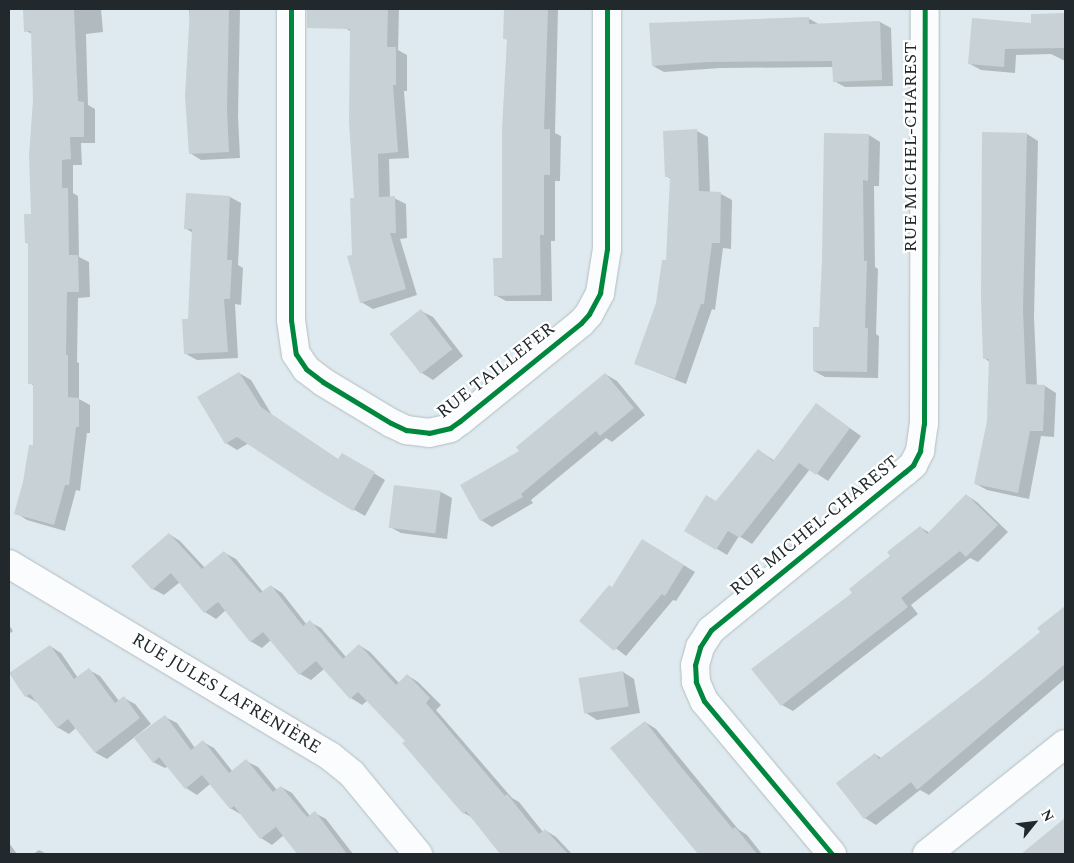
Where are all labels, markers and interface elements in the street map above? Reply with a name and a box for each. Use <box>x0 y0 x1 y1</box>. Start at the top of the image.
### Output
street label: RUE MICHEL-CHAREST <box>900 42 922 252</box>
street label: RUE TAILLEFER <box>433 318 559 424</box>
street label: RUE MICHEL-CHAREST <box>726 451 904 601</box>
street label: RUE JULES LAFRENIÈRE <box>128 629 324 759</box>
north arrow <box>1009 798 1059 848</box>
text: N <box>1036 805 1060 826</box>

